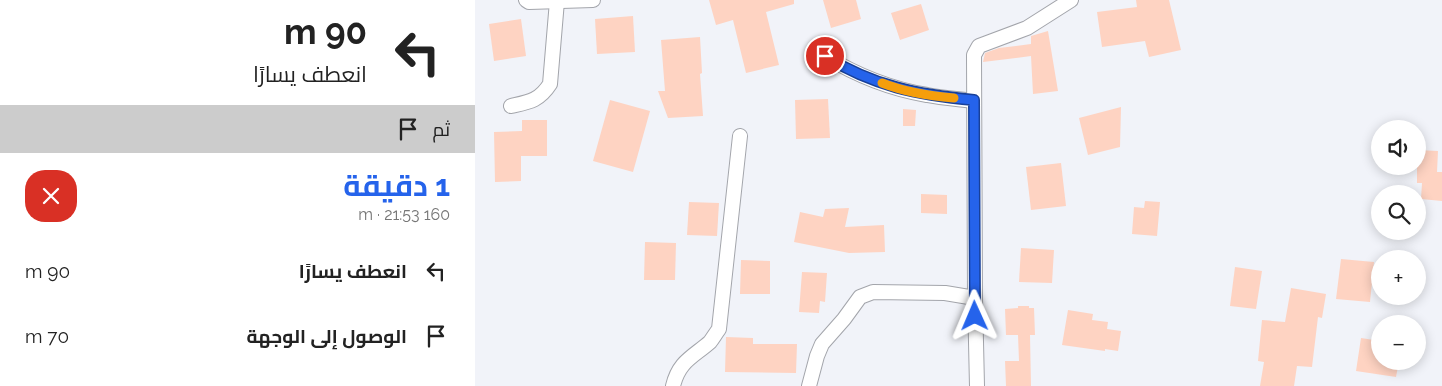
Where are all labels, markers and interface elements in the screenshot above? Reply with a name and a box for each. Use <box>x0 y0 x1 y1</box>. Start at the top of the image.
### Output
text: 90 m <box>284 11 367 52</box>
icon: left <box>385 20 450 85</box>
pin <box>804 35 846 77</box>
icon: arrive <box>811 42 839 70</box>
text: انعطف يسارًا <box>253 61 367 87</box>
icon: arrive <box>394 115 422 143</box>
text: ثم <box>432 118 450 140</box>
map controls <box>1371 120 1426 370</box>
button: sound <box>1371 120 1426 175</box>
text: 1 دقيقة <box>343 168 450 203</box>
button: close <box>25 170 77 222</box>
button: search <box>1371 185 1426 240</box>
text: 160 m · 21:53 <box>358 205 450 224</box>
button: + <box>1371 250 1426 305</box>
icon: left <box>422 257 450 285</box>
text: 90 m <box>25 260 70 282</box>
text: انعطف يسارًا <box>299 260 407 282</box>
position arrow <box>948 289 1000 341</box>
button: − <box>1371 315 1426 370</box>
icon: arrive <box>422 322 450 350</box>
text: 70 m <box>25 325 69 347</box>
text: الوصول إلى الوجهة <box>247 325 407 347</box>

